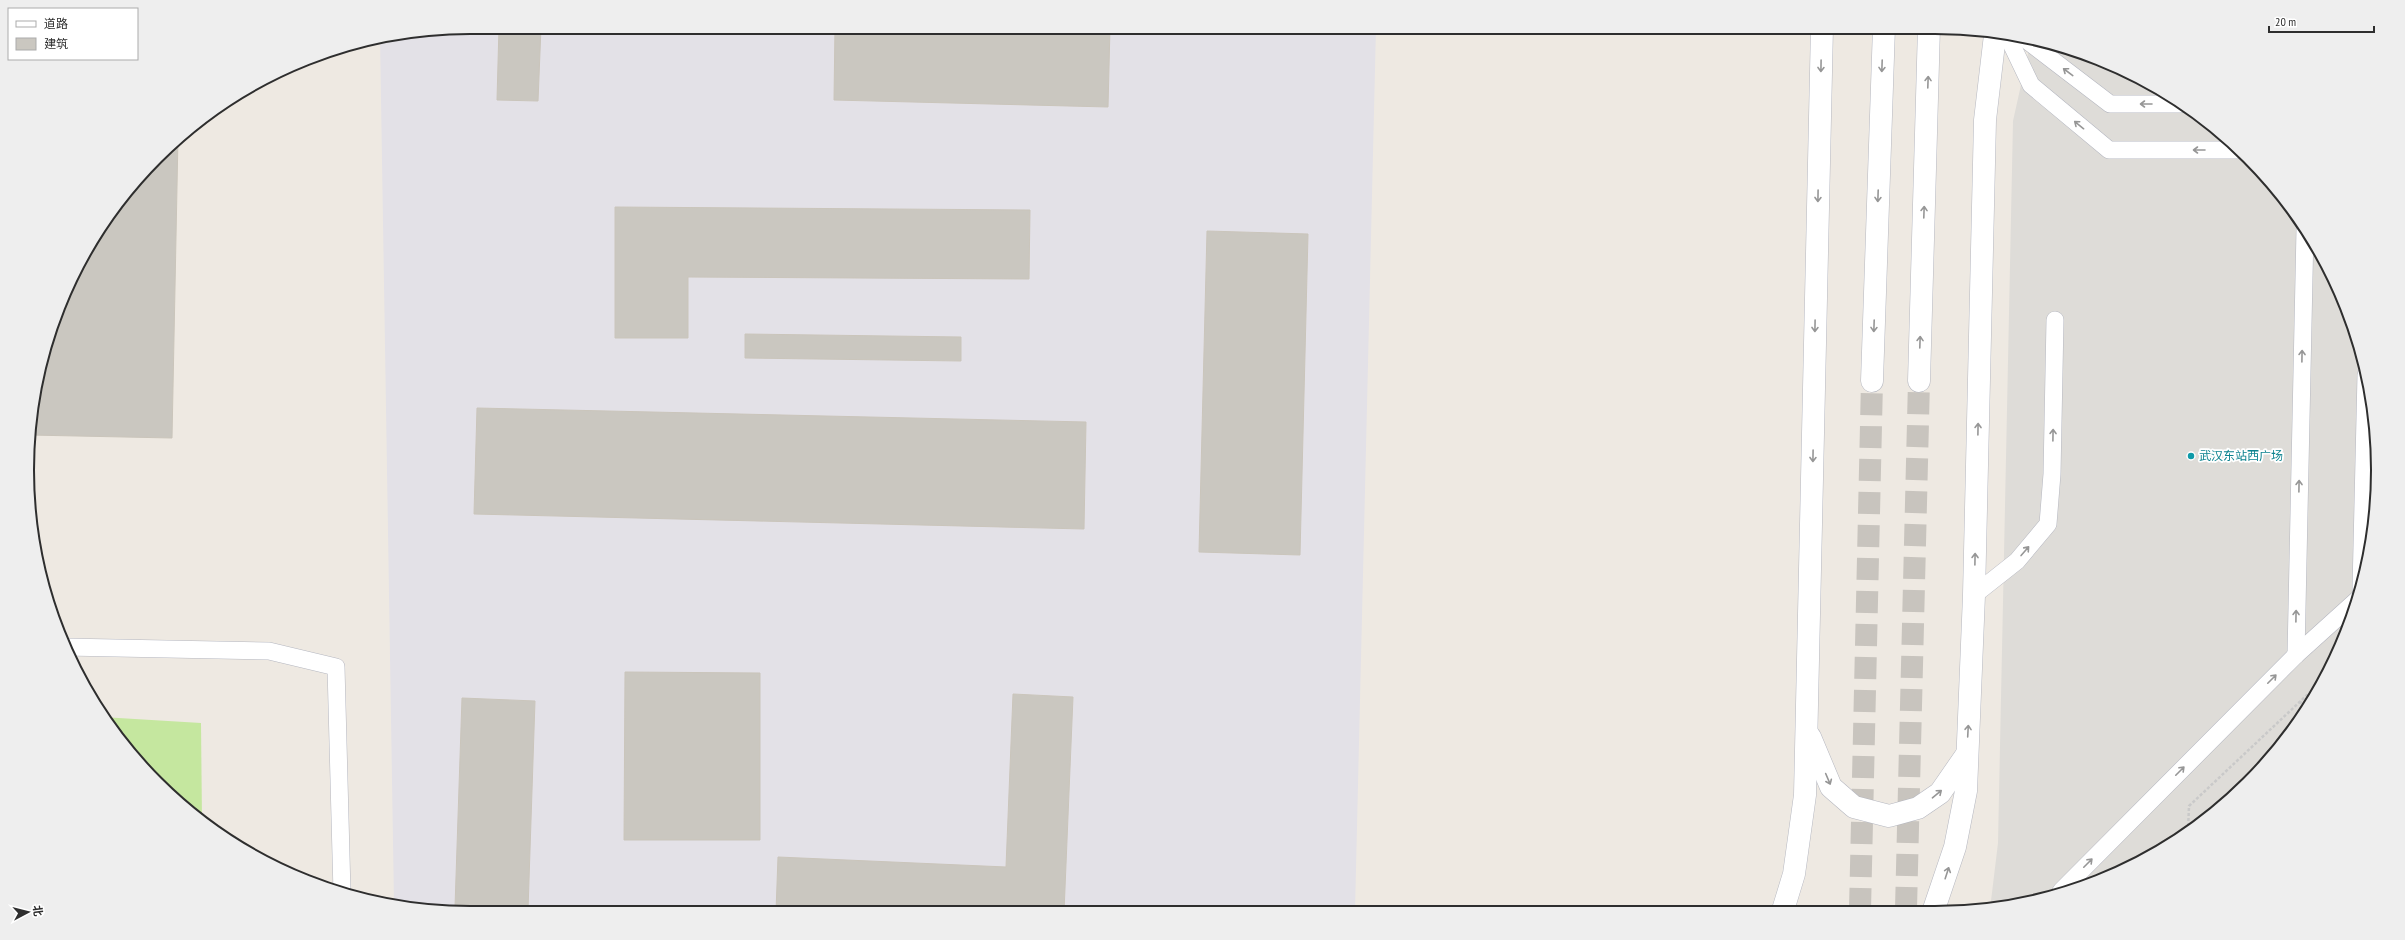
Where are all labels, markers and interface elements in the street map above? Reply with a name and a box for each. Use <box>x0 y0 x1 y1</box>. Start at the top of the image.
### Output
legend <box>8 8 138 60</box>
scale bar <box>2269 8 2374 34</box>
text: 20 m <box>2275 14 2296 29</box>
text: 道路 <box>44 16 68 31</box>
text: 建筑 <box>44 36 68 51</box>
one-way arrow <box>1817 59 1825 72</box>
one-way arrow <box>1879 59 1886 72</box>
one-way arrow <box>2062 68 2073 76</box>
one-way arrow <box>1924 76 1932 89</box>
one-way arrow <box>2140 100 2153 108</box>
one-way arrow <box>2074 120 2085 129</box>
one-way arrow <box>2193 146 2206 154</box>
one-way arrow <box>1814 189 1822 202</box>
one-way arrow <box>1875 189 1882 202</box>
one-way arrow <box>1920 206 1928 219</box>
one-way arrow <box>1811 319 1819 332</box>
one-way arrow <box>1870 319 1878 332</box>
one-way arrow <box>1917 336 1924 349</box>
one-way arrow <box>2298 350 2306 363</box>
one-way arrow <box>1974 423 1982 436</box>
one-way arrow <box>2049 429 2057 442</box>
place label: 武汉东站西广场 <box>2199 448 2283 463</box>
one-way arrow <box>1809 449 1816 462</box>
marker: 武汉东站西广场 <box>2186 451 2196 461</box>
one-way arrow <box>2296 480 2303 493</box>
one-way arrow <box>2020 546 2030 556</box>
one-way arrow <box>1971 553 1979 566</box>
one-way arrow <box>2293 610 2300 623</box>
one-way arrow <box>2267 674 2277 684</box>
one-way arrow <box>1964 725 1972 738</box>
one-way arrow <box>2175 766 2185 776</box>
one-way arrow <box>1824 772 1832 784</box>
one-way arrow <box>1932 789 1943 798</box>
one-way arrow <box>2083 858 2093 868</box>
one-way arrow <box>1944 866 1951 879</box>
north arrow <box>8 892 48 932</box>
text: 北 <box>30 904 46 917</box>

